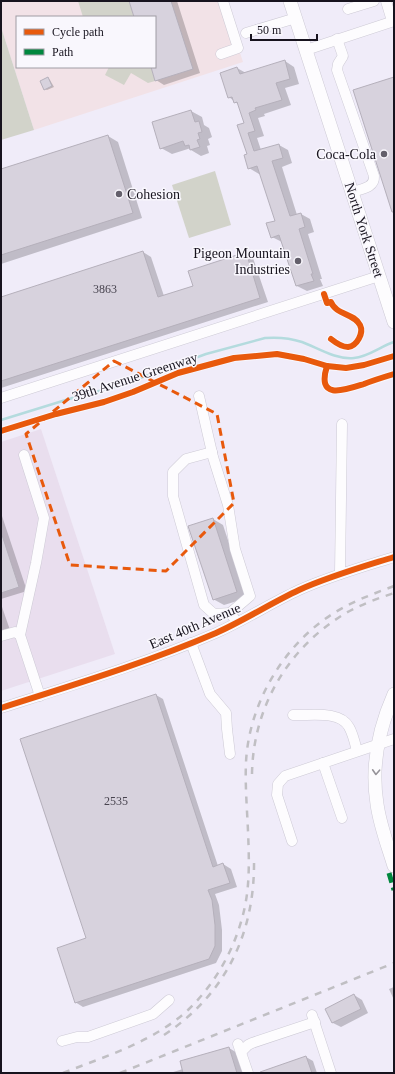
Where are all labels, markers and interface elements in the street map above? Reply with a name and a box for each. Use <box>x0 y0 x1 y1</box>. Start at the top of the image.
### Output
legend <box>16 16 156 68</box>
scale bar <box>251 16 317 42</box>
text: 50 m <box>257 23 282 37</box>
text: Cycle path <box>52 25 104 39</box>
text: Path <box>52 45 73 59</box>
place label: Coca-Cola <box>316 147 377 162</box>
marker: Coca-Cola <box>379 149 389 159</box>
street label: North York Street <box>342 181 386 280</box>
place label: Cohesion <box>127 187 180 202</box>
marker: Cohesion <box>114 189 124 199</box>
place label: Pigeon Mountain Industries <box>193 246 290 277</box>
marker: Pigeon Mountain Industries <box>293 256 303 266</box>
house number: 3863 <box>93 282 117 296</box>
street label: 39th Avenue Greenway <box>70 350 200 404</box>
street label: East 40th Avenue <box>147 600 243 652</box>
one-way arrow <box>371 769 380 775</box>
house number: 2535 <box>104 794 128 808</box>

